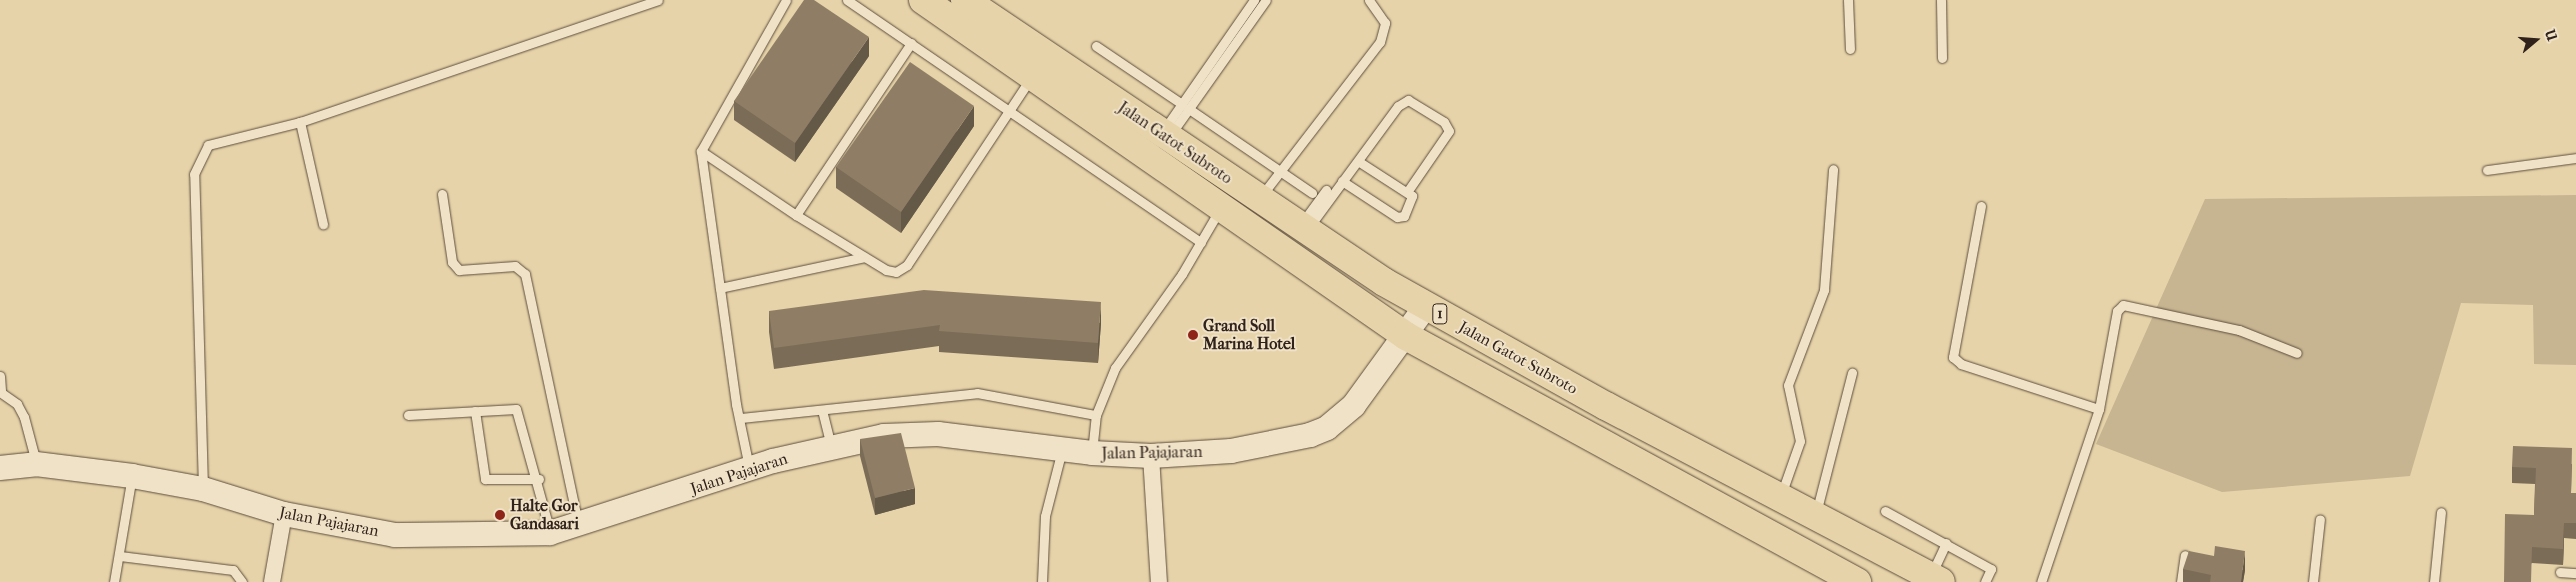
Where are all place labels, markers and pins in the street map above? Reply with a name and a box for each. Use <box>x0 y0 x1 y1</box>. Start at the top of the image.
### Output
place label: Grand Soll Marina Hotel <box>1203 316 1295 354</box>
marker: Grand Soll Marina Hotel <box>1187 329 1199 341</box>
place label: Halte Gor Gandasari <box>510 496 579 534</box>
marker: Halte Gor Gandasari <box>494 509 506 521</box>

